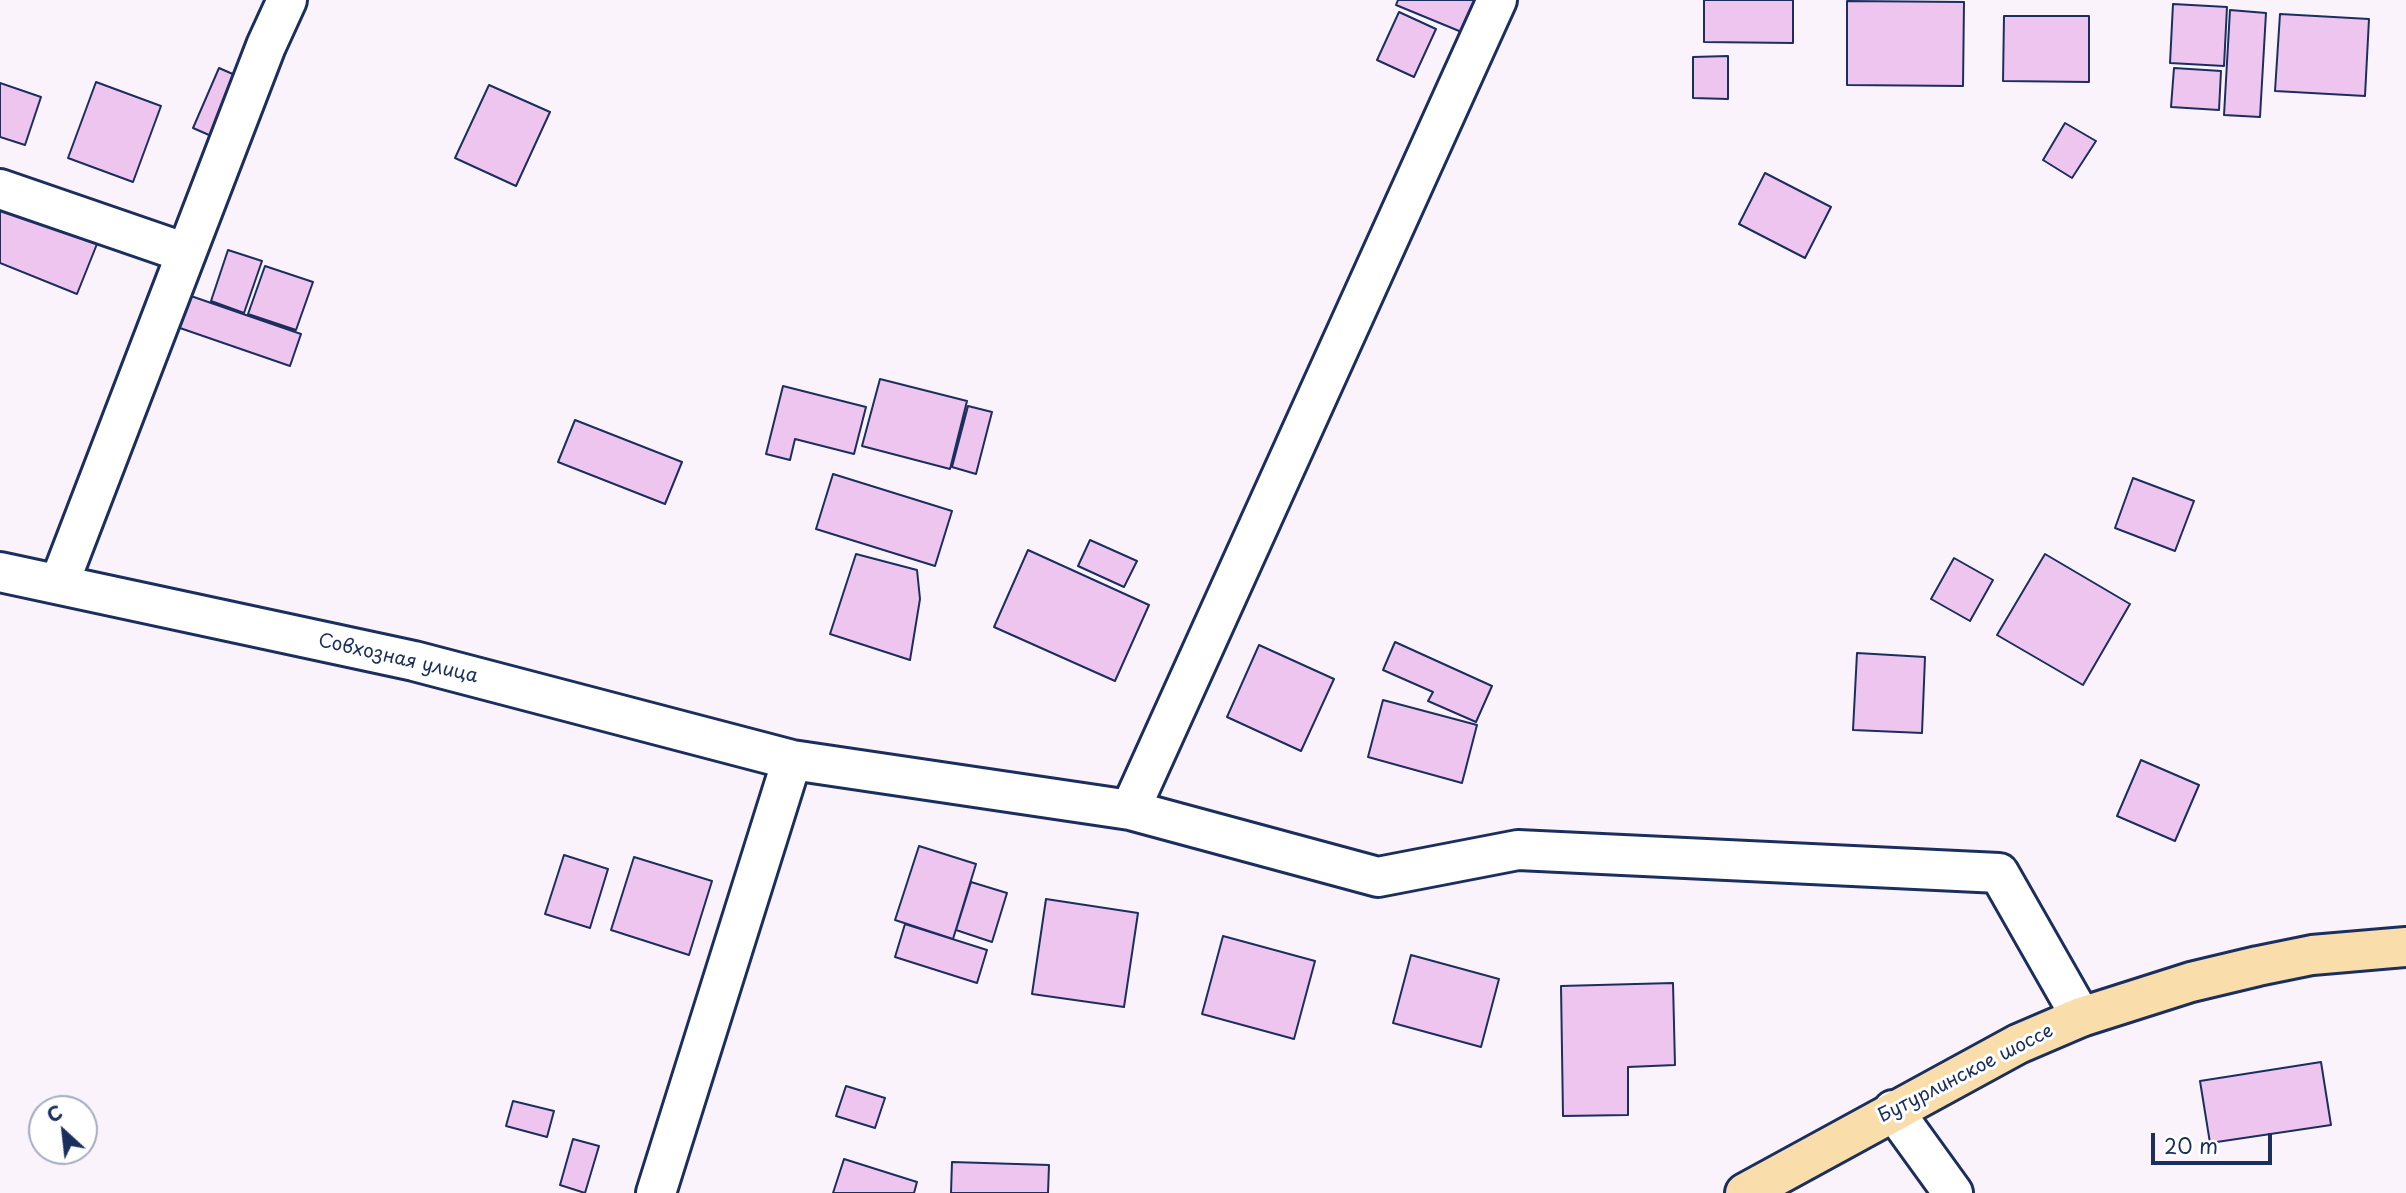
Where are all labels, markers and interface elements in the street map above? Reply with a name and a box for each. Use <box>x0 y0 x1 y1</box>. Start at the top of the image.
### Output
street label: Совхозная улица <box>316 630 480 688</box>
street label: Бутурлинское шоссе <box>1875 1020 2057 1128</box>
north arrow <box>28 1095 98 1165</box>
text: С <box>42 1097 67 1129</box>
scale bar <box>2154 1120 2275 1164</box>
text: 20 m <box>2164 1129 2218 1161</box>

